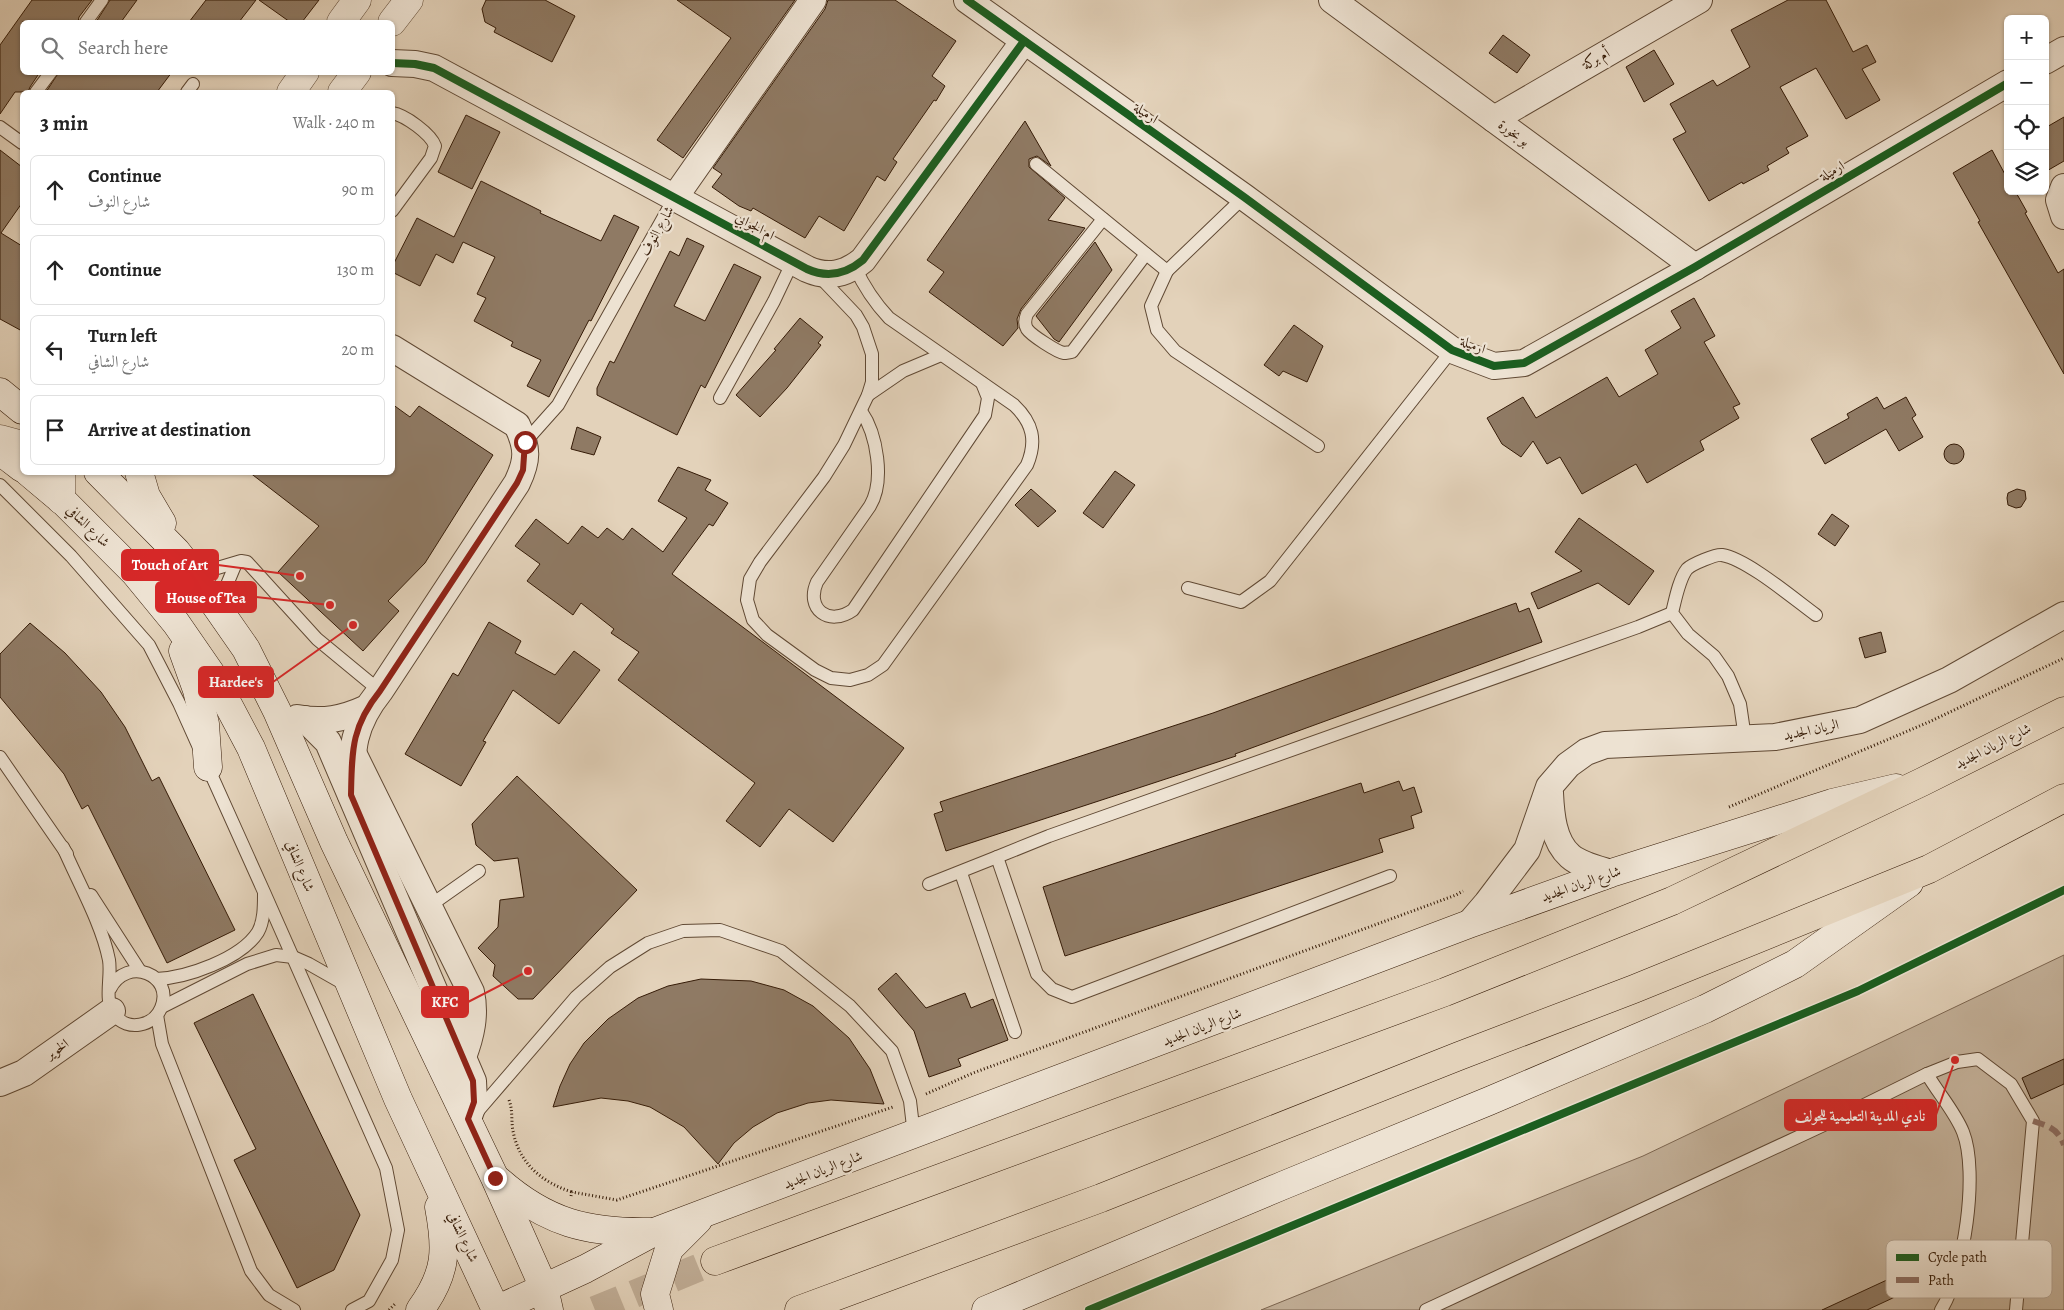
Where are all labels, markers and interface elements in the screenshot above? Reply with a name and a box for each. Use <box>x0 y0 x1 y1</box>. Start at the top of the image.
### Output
map controls <box>2004 15 2049 195</box>
button: + <box>2004 15 2049 60</box>
search box <box>20 20 395 75</box>
icon: search <box>38 34 66 62</box>
text: Search here <box>78 35 168 61</box>
street label: أم بركة <box>1577 42 1615 78</box>
button: − <box>2004 60 2049 105</box>
street label: ارميلة <box>1129 97 1162 128</box>
button: locate <box>2004 105 2049 150</box>
text: 3 min <box>40 109 88 137</box>
text: Walk · 240 m <box>293 112 375 134</box>
street label: بو بخورة <box>1494 115 1534 151</box>
button: layers <box>2004 150 2049 195</box>
street label: ارميلة <box>1815 156 1848 186</box>
text: Continue <box>88 163 162 189</box>
icon: ahead <box>41 176 69 204</box>
text: 90 m <box>342 179 374 201</box>
text: شارع النوف <box>88 191 150 213</box>
street label: شارع النوف <box>635 202 680 260</box>
street label: ام الجوابي <box>731 207 778 247</box>
icon: ahead <box>41 256 69 284</box>
text: Continue <box>88 257 162 283</box>
text: 130 m <box>337 259 374 281</box>
text: Turn left <box>88 323 157 349</box>
street label: ارميلة <box>1457 331 1488 358</box>
icon: left <box>41 336 69 364</box>
text: 20 m <box>341 339 374 361</box>
text: شارع الشافي <box>88 351 149 373</box>
icon: arrive <box>41 416 69 444</box>
text: Arrive at destination <box>88 417 251 443</box>
route start <box>514 431 537 454</box>
street label: شارع الشافي <box>61 501 114 553</box>
callout: Touch of Art <box>122 550 218 580</box>
text: Touch of Art <box>132 555 208 575</box>
callout: House of Tea <box>156 582 256 612</box>
text: House of Tea <box>166 588 247 608</box>
callout: Hardee's <box>199 667 273 697</box>
text: Hardee's <box>209 672 263 692</box>
street label: الريان الجديد <box>1782 715 1840 745</box>
street label: شارع الريان الجديد <box>1952 719 2035 775</box>
street label: شارع الشافي <box>279 838 319 895</box>
street label: شارع الريان الجديد <box>1539 861 1624 908</box>
callout: KFC <box>422 987 468 1017</box>
text: KFC <box>432 992 458 1012</box>
street label: شارع الريان الجديد <box>1160 1003 1245 1053</box>
street label: الخوير <box>40 1034 72 1065</box>
callout: نادي المدينة التعليمية للجولف <box>1785 1100 1936 1130</box>
text: نادي المدينة التعليمية للجولف <box>1795 1106 1926 1128</box>
street label: شارع الريان الجديد <box>781 1146 866 1196</box>
route end <box>484 1167 507 1190</box>
street label: شارع الشافي <box>441 1209 483 1266</box>
legend <box>1886 1240 2052 1298</box>
text: Cycle path <box>1928 1248 1988 1267</box>
text: Path <box>1928 1271 1955 1290</box>

